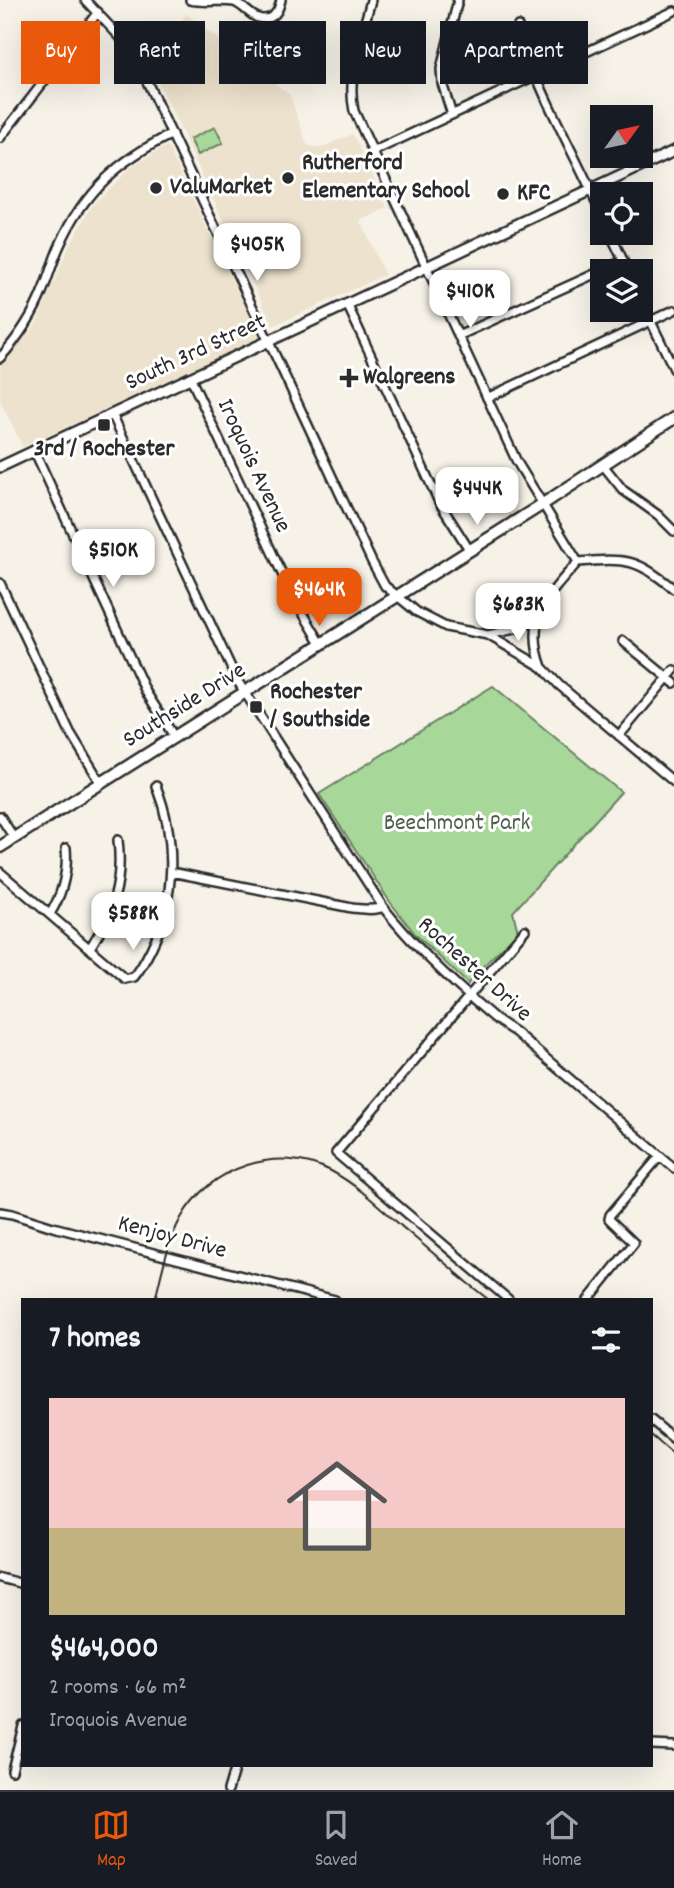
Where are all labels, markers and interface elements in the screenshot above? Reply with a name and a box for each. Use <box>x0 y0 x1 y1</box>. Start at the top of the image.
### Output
chip: Buy <box>21 21 100 84</box>
chip: Rent <box>114 21 205 84</box>
chip: Filters <box>219 21 326 84</box>
chip: New <box>340 21 426 84</box>
chip: Apartment <box>440 21 588 84</box>
north arrow <box>590 105 653 168</box>
map controls <box>590 105 653 322</box>
place label: Rutherford Elementary School <box>302 147 470 209</box>
marker: Rutherford Elementary School <box>280 170 296 186</box>
place label: ValuMarket <box>170 171 272 205</box>
place label: KFC <box>517 177 551 211</box>
marker: ValuMarket <box>148 180 164 196</box>
button: locate <box>590 182 653 245</box>
marker: KFC <box>495 186 511 202</box>
pin: $405K <box>208 224 306 283</box>
text: $405K <box>229 229 285 262</box>
button: layers <box>590 259 653 322</box>
pin: $410K <box>421 270 519 330</box>
text: $410K <box>445 276 495 309</box>
street label: South 3rd Street <box>120 306 272 400</box>
place label: Walgreens <box>363 361 455 395</box>
marker: Walgreens <box>341 370 357 386</box>
street label: Iroquois Avenue <box>207 393 299 539</box>
marker: 3rd / Rochester <box>96 417 112 433</box>
place label: 3rd / Rochester <box>34 433 175 467</box>
pin: $444K <box>428 468 526 527</box>
text: $444K <box>452 473 502 506</box>
pin: $510K <box>64 530 162 589</box>
text: $510K <box>88 535 138 568</box>
pin: $464K <box>270 568 368 628</box>
text: $464K <box>293 574 345 607</box>
pin: $683K <box>469 584 567 643</box>
text: $683K <box>492 589 545 622</box>
street label: Southside Drive <box>117 655 253 757</box>
place label: Rochester / Southside <box>269 676 371 738</box>
marker: Rochester / Southside <box>248 699 264 715</box>
park label: Beechmont Park <box>384 807 530 841</box>
pin: $588K <box>84 892 182 952</box>
text: $588K <box>107 898 159 931</box>
street label: Rochester Drive <box>409 909 539 1031</box>
street label: Kenjoy Drive <box>114 1207 230 1269</box>
text: 7 homes <box>49 1319 141 1362</box>
icon: filters <box>587 1321 625 1359</box>
icon: home <box>274 1443 400 1569</box>
text: $464,000 <box>49 1629 159 1672</box>
text: 2 rooms · 66 m² <box>49 1672 187 1705</box>
text: Iroquois Avenue <box>49 1705 187 1738</box>
tab: Map <box>92 1806 130 1875</box>
tab: Saved <box>315 1806 357 1875</box>
tab: Home <box>542 1806 582 1875</box>

